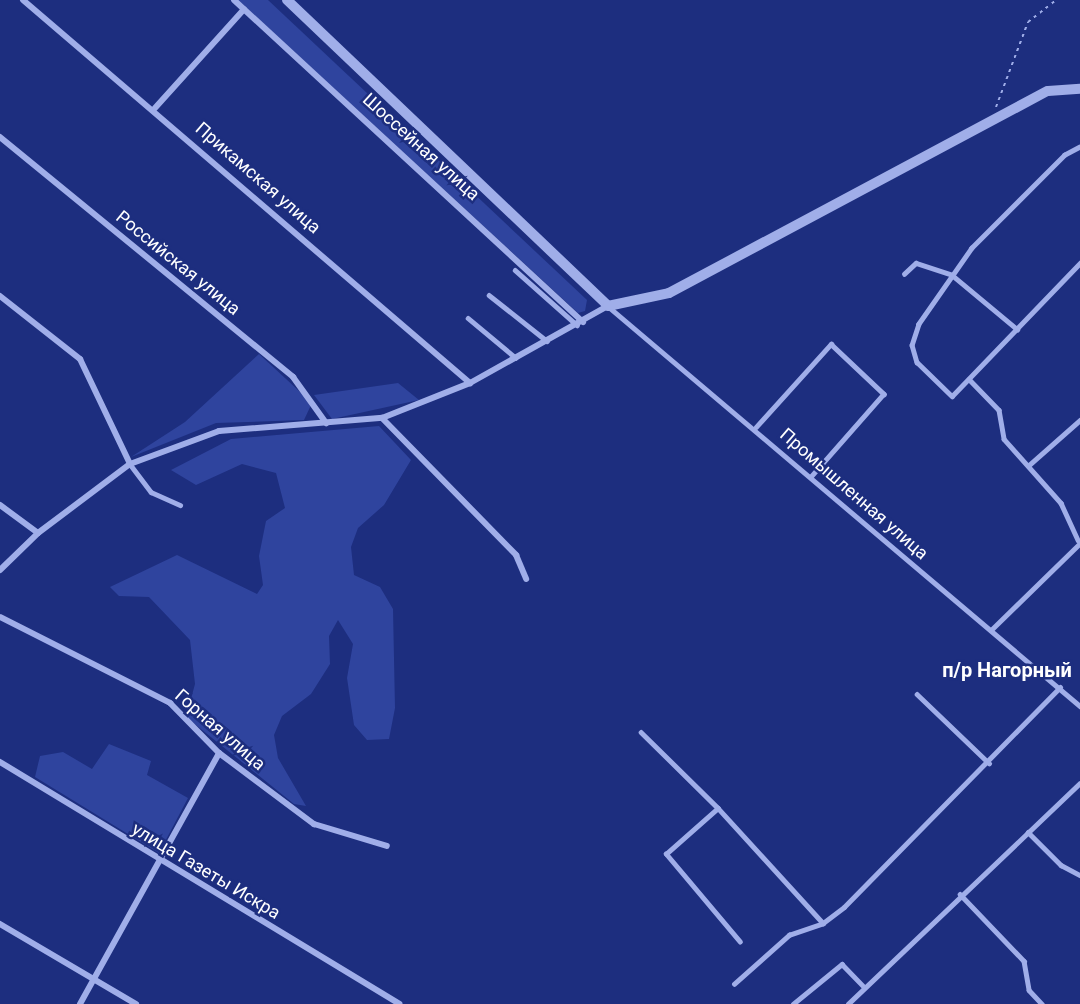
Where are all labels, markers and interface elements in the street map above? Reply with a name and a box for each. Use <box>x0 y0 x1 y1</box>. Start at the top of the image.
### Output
street label: Шоссейная улица <box>358 89 484 205</box>
street label: Прикамская улица <box>191 118 325 238</box>
street label: Российская улица <box>111 206 245 320</box>
street label: Промышленная улица <box>775 424 933 564</box>
district label: п/р Нагорный <box>942 658 1072 682</box>
street label: Горная улица <box>170 685 270 775</box>
street label: улица Газеты Искра <box>128 818 284 924</box>

